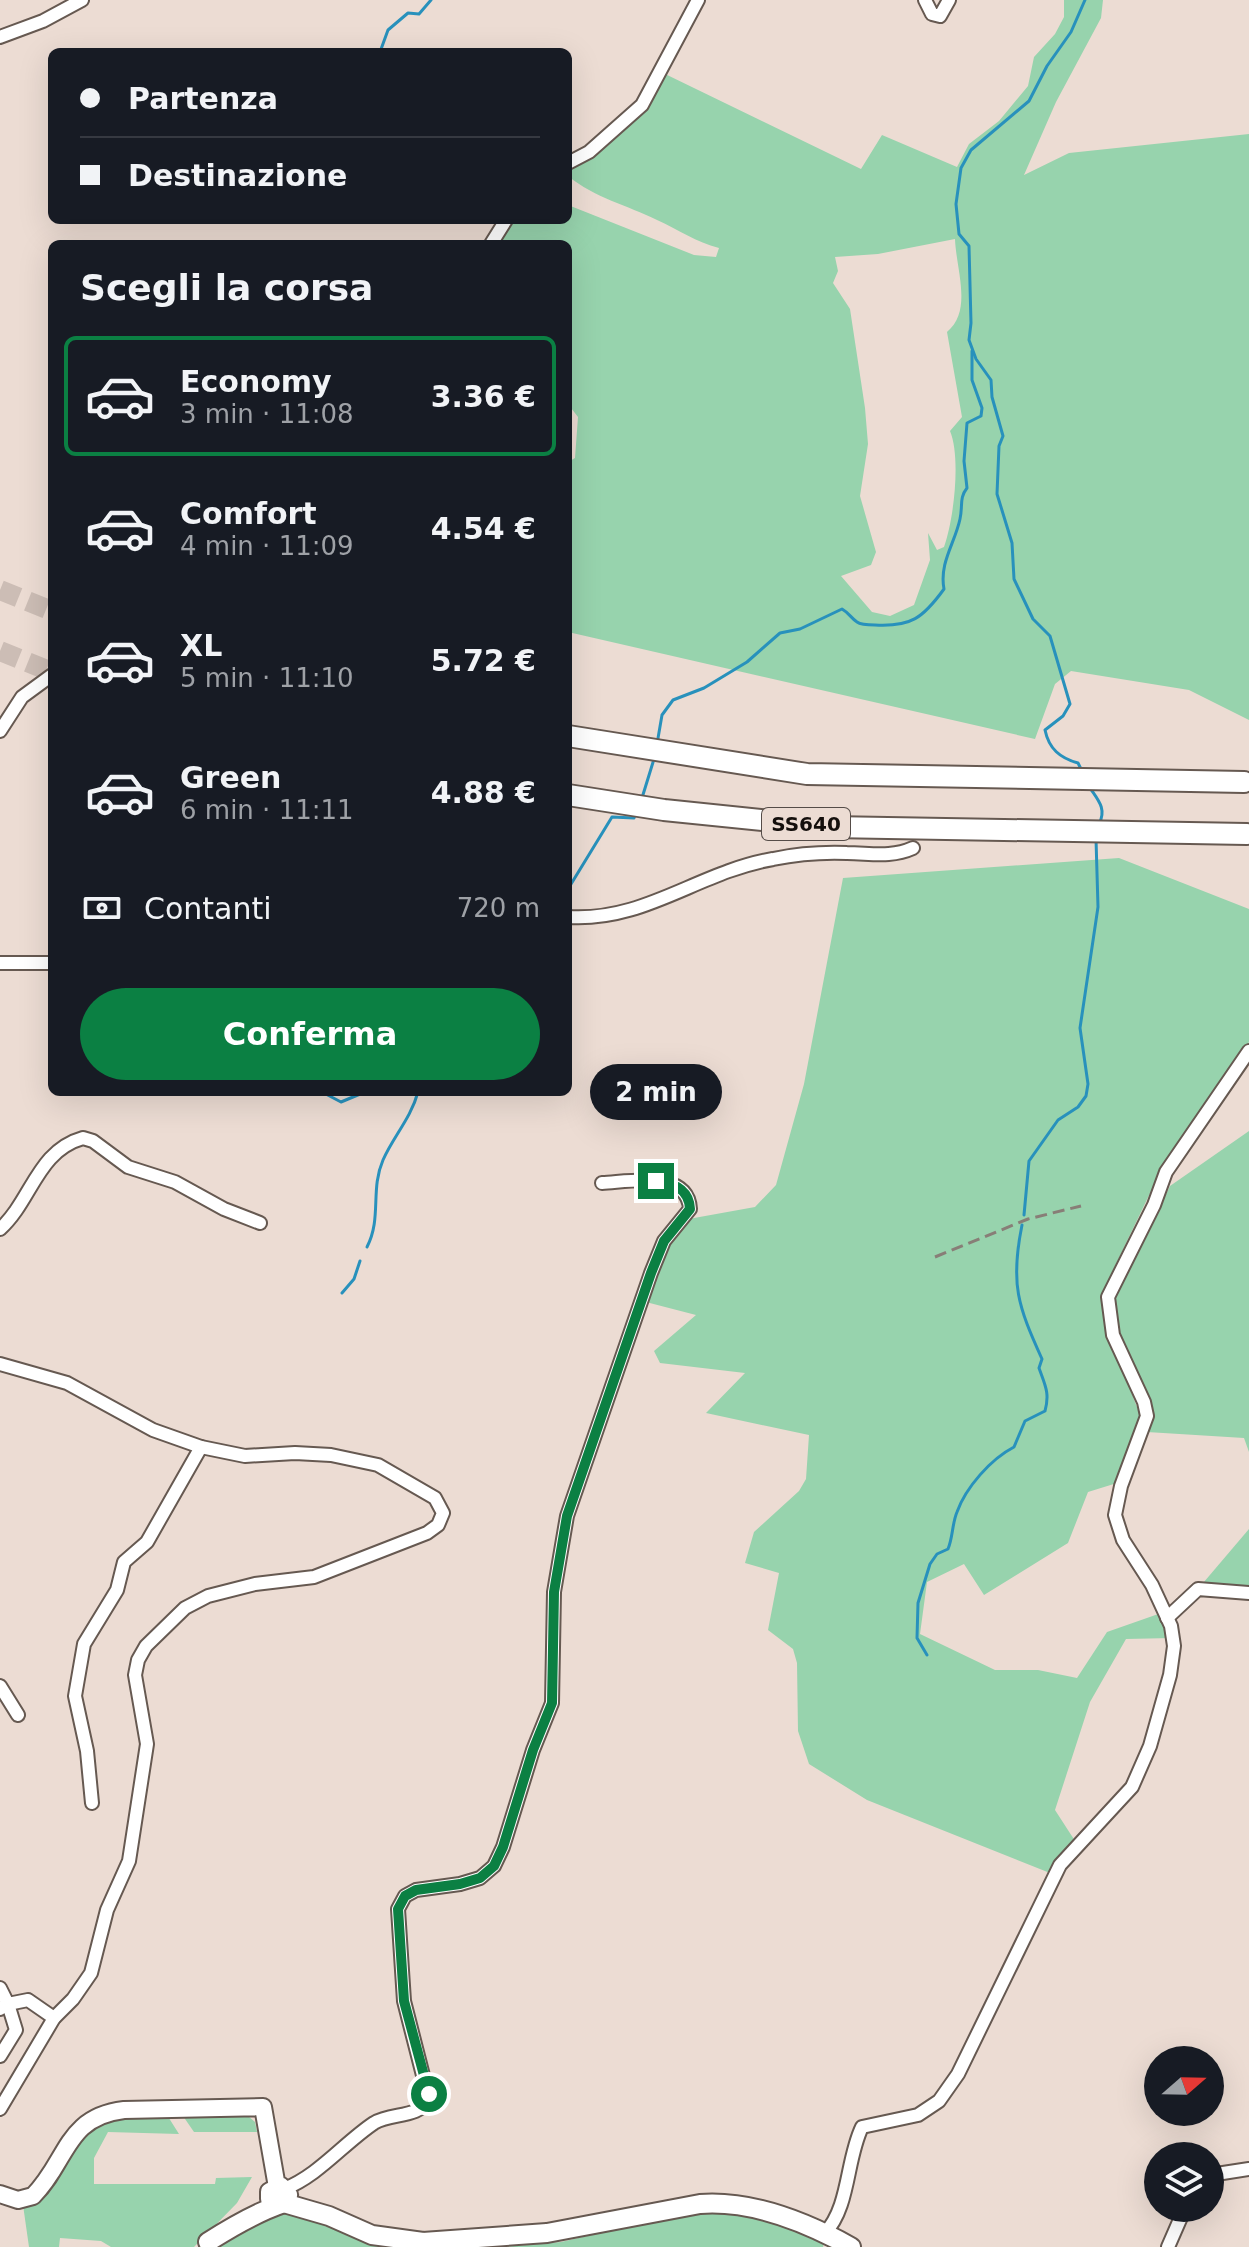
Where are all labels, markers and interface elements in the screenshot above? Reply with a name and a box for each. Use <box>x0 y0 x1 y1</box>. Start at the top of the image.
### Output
text: Partenza <box>128 81 278 116</box>
text: Destinazione <box>128 158 347 193</box>
text: Scegli la corsa <box>80 267 373 308</box>
icon: car <box>84 360 156 432</box>
text: Economy <box>180 364 332 399</box>
text: 3.36 € <box>431 379 536 414</box>
text: 3 min · 11:08 <box>180 399 354 429</box>
icon: car <box>84 492 156 564</box>
text: Comfort <box>180 496 317 531</box>
text: 4.54 € <box>431 511 536 546</box>
text: 4 min · 11:09 <box>180 531 354 561</box>
icon: car <box>84 624 156 696</box>
text: XL <box>180 628 222 663</box>
text: 5.72 € <box>431 643 536 678</box>
text: 5 min · 11:10 <box>180 663 354 693</box>
icon: car <box>84 756 156 828</box>
text: Green <box>180 760 281 795</box>
text: 4.88 € <box>431 775 536 810</box>
text: 6 min · 11:11 <box>180 795 354 825</box>
road number: SS640 <box>762 808 850 840</box>
icon: cash <box>80 886 124 930</box>
text: Contanti <box>144 891 272 926</box>
text: 720 m <box>457 893 540 923</box>
button: Conferma <box>80 988 540 1080</box>
callout: 2 min <box>590 1065 722 1121</box>
text: 2 min <box>615 1077 697 1107</box>
route end <box>638 1163 674 1199</box>
north arrow <box>1144 2046 1224 2126</box>
map controls <box>1144 2046 1224 2222</box>
route start <box>411 2076 447 2112</box>
button: layers <box>1144 2142 1224 2222</box>

